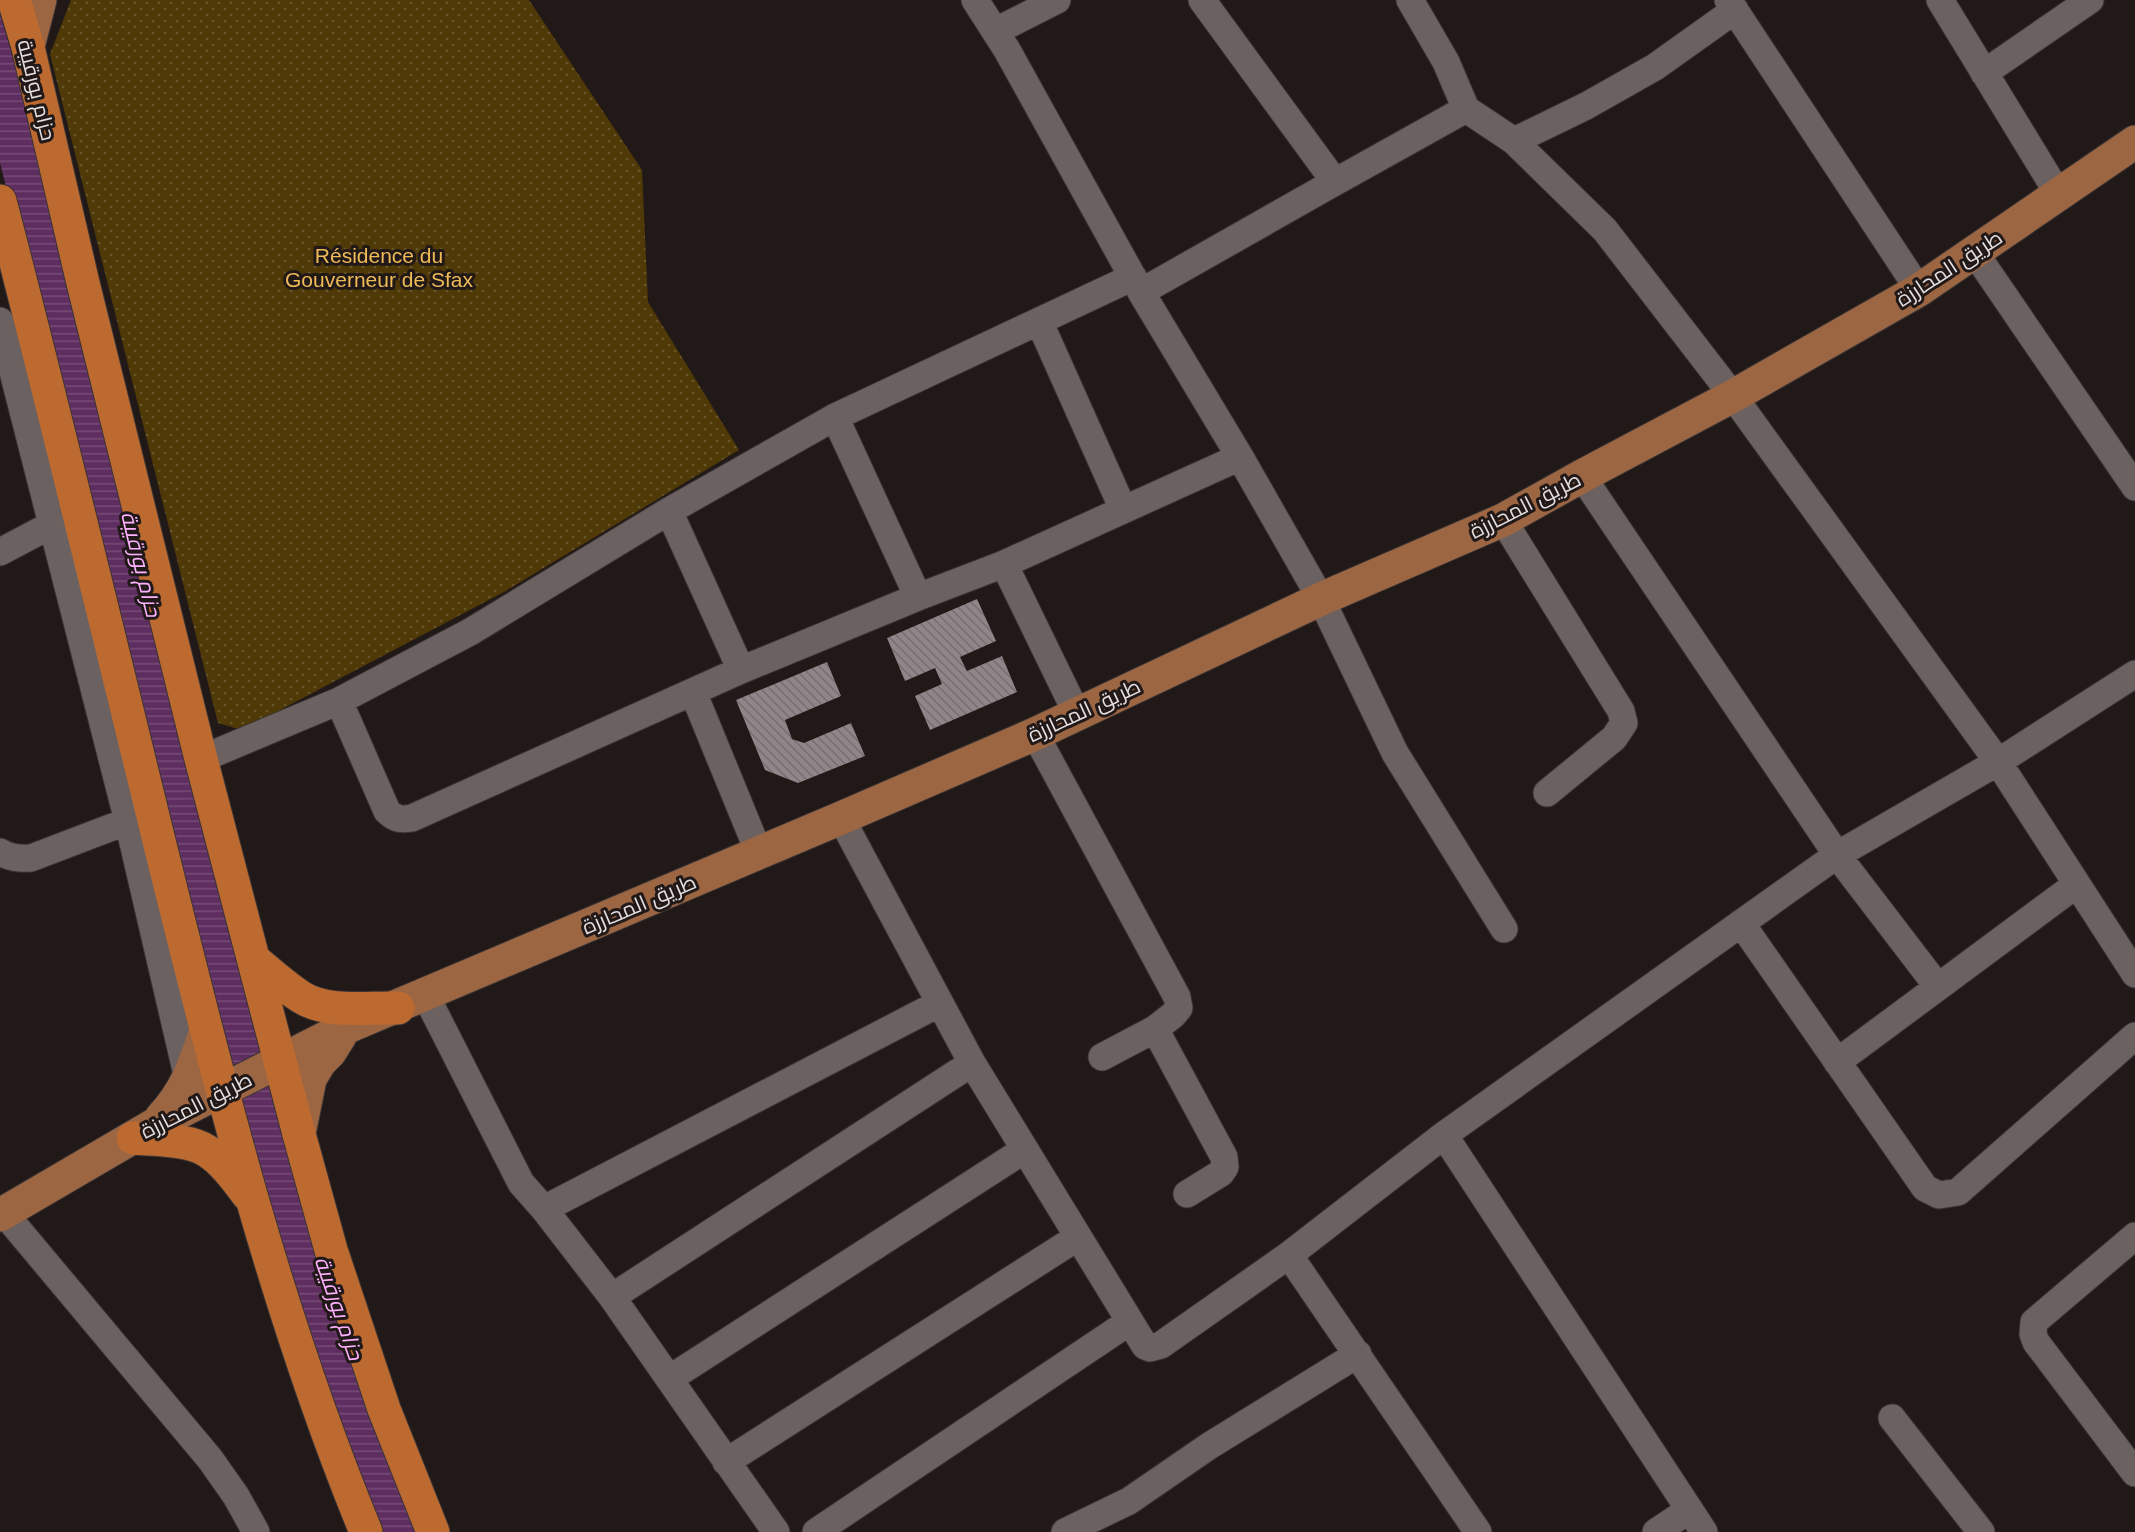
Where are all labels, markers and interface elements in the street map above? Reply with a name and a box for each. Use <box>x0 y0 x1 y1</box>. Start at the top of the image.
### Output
street label: حزام بورقيبة <box>10 37 61 144</box>
street label: طريق المحارزة <box>1892 225 2007 312</box>
park label: Résidence du Gouverneur de Sfax <box>285 244 473 291</box>
street label: طريق المحارزة <box>1466 467 1585 545</box>
water label: حزام بورقيبة <box>113 509 166 621</box>
street label: طريق المحارزة <box>1024 674 1145 748</box>
street label: طريق المحارزة <box>579 870 700 940</box>
street label: طريق المحارزة <box>137 1067 256 1145</box>
water label: حزام بورقيبة <box>307 1253 369 1365</box>

